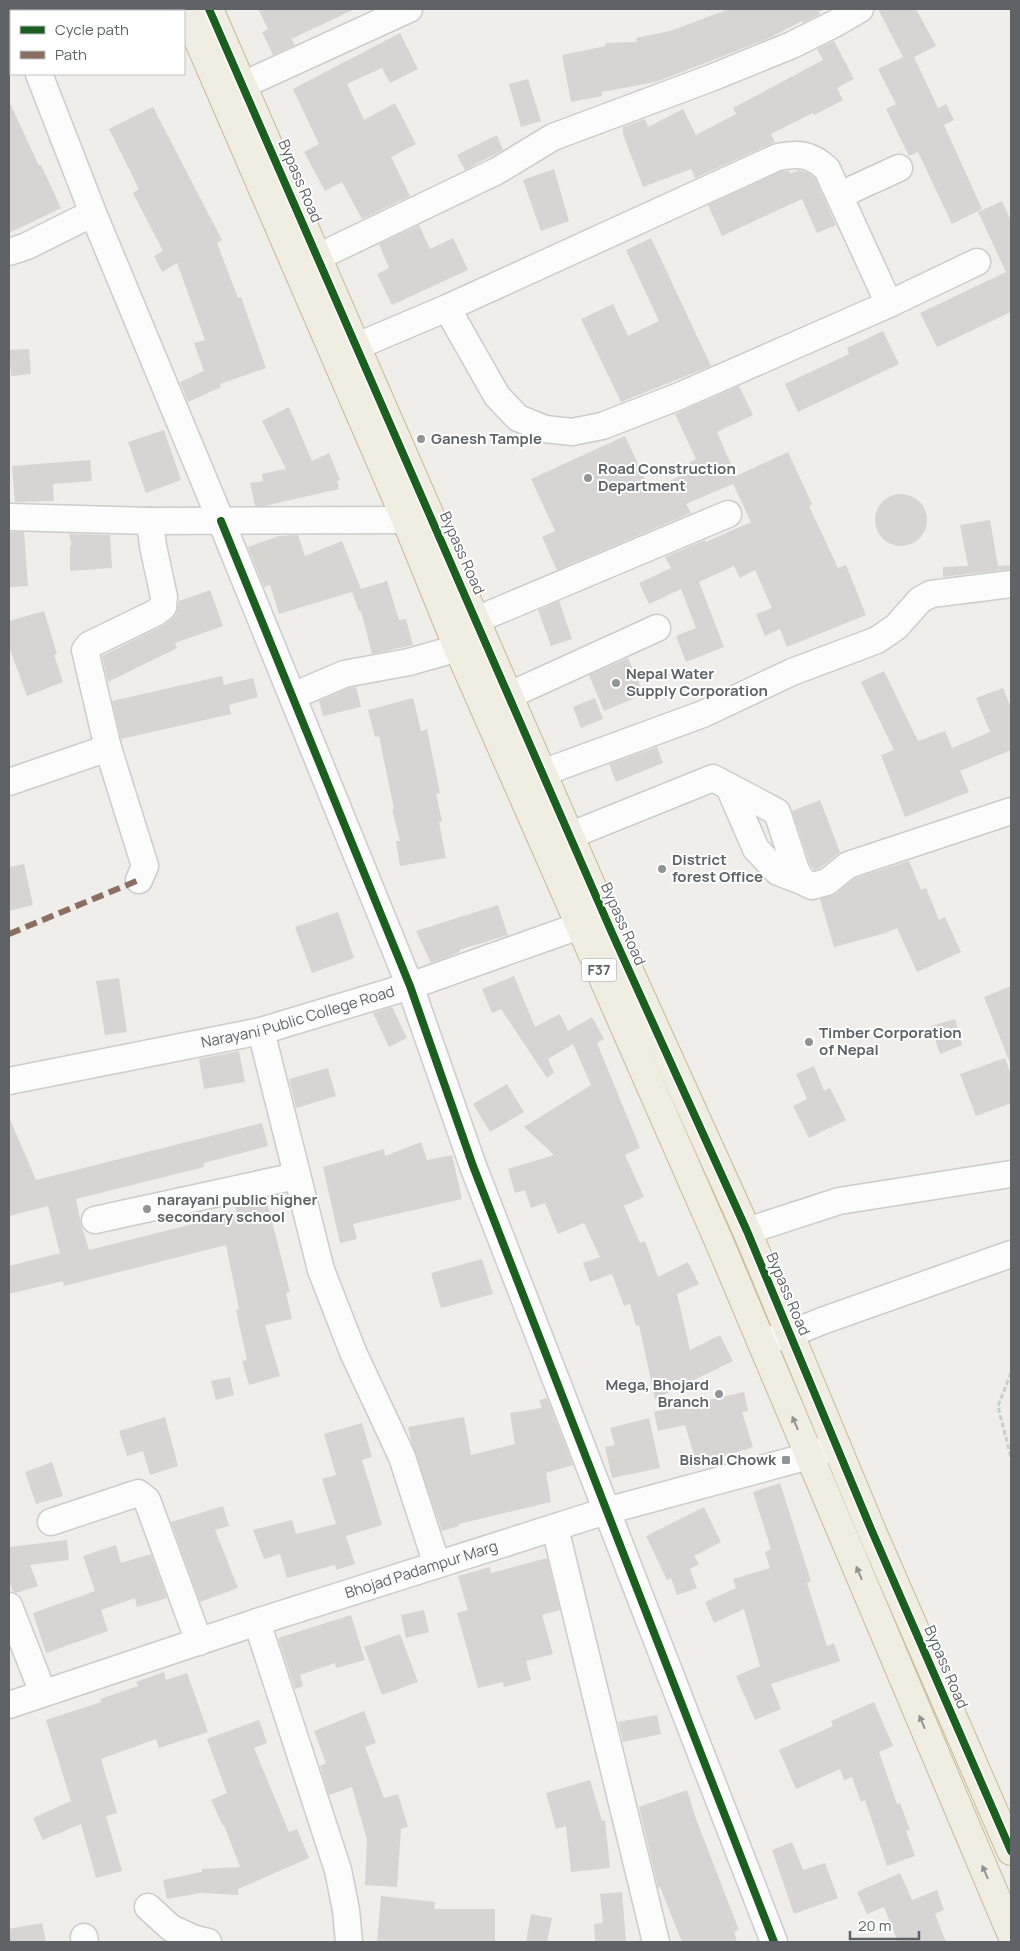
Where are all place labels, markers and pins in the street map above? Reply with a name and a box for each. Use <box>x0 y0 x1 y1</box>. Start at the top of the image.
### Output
place label: Ganesh Tample <box>431 428 542 449</box>
marker: Ganesh Tample <box>415 433 427 445</box>
place label: Road Construction Department <box>598 458 736 496</box>
marker: Road Construction Department <box>582 472 594 484</box>
place label: Nepal Water Supply Corporation <box>626 663 768 701</box>
marker: Nepal Water Supply Corporation <box>610 677 622 689</box>
place label: District forest Office <box>672 849 763 887</box>
marker: District forest Office <box>656 863 668 875</box>
place label: Timber Corporation of Nepal <box>819 1022 962 1060</box>
marker: Timber Corporation of Nepal <box>803 1036 815 1048</box>
place label: narayani public higher secondary school <box>157 1189 317 1227</box>
marker: narayani public higher secondary school <box>141 1203 153 1215</box>
place label: Mega, Bhojard Branch <box>606 1374 709 1412</box>
marker: Mega, Bhojard Branch <box>713 1388 725 1400</box>
place label: Bishal Chowk <box>679 1449 777 1470</box>
marker: Bishal Chowk <box>780 1454 792 1466</box>

